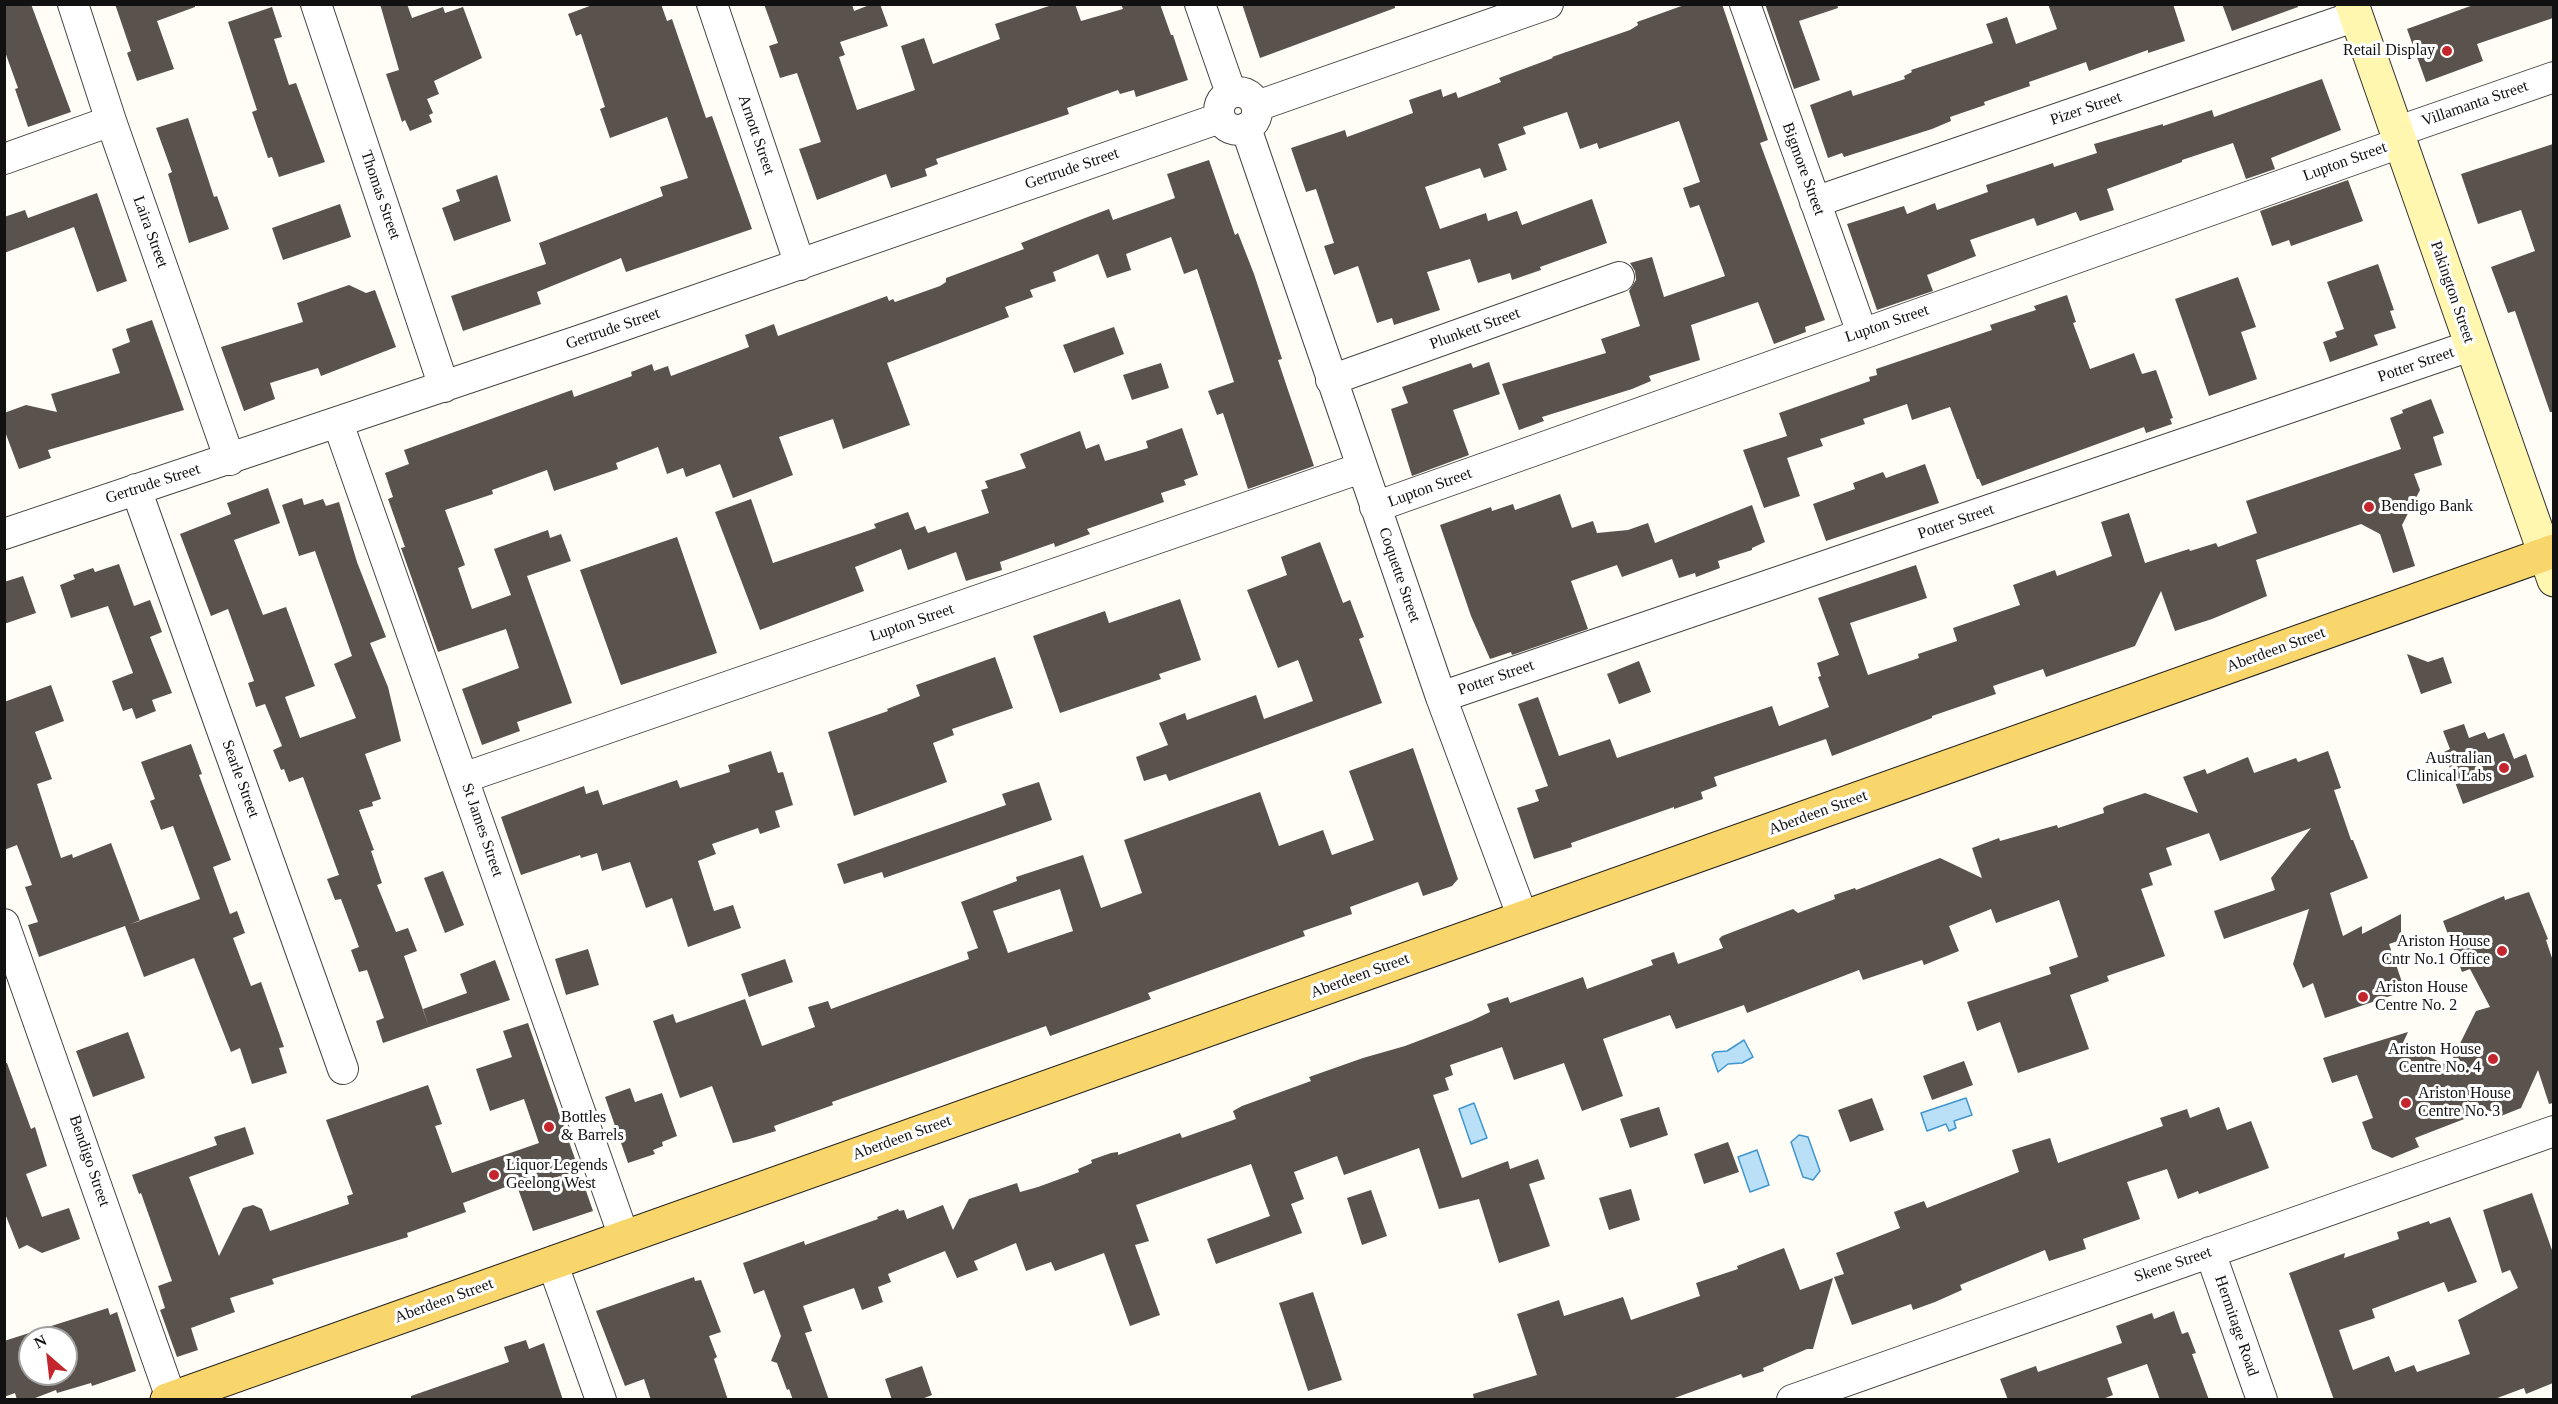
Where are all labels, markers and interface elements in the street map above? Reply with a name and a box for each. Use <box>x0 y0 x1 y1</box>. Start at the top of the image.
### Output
place label: Retail Display <box>2343 41 2435 61</box>
marker: Retail Display <box>2440 44 2454 58</box>
street label: Villamanta Street <box>2419 77 2531 131</box>
street label: Pizer Street <box>2048 88 2124 130</box>
street label: Arnott Street <box>733 93 779 177</box>
street label: Bigmore Street <box>1777 120 1829 218</box>
street label: Lupton Street <box>2301 138 2389 186</box>
street label: Gertrude Street <box>1022 144 1122 194</box>
street label: Thomas Street <box>356 148 404 242</box>
street label: Laira Street <box>128 193 172 271</box>
street label: Pakington Street <box>2426 239 2478 345</box>
street label: Lupton Street <box>1842 301 1932 347</box>
street label: Gertrude Street <box>563 304 663 354</box>
street label: Plunkett Street <box>1427 304 1523 354</box>
street label: Potter Street <box>2375 343 2457 387</box>
street label: Gertrude Street <box>103 460 203 508</box>
street label: Lupton Street <box>1386 464 1474 512</box>
place label: Bendigo Bank <box>2381 497 2473 517</box>
street label: Potter Street <box>1915 500 1997 544</box>
marker: Bendigo Bank <box>2362 500 2376 514</box>
street label: Coquette Street <box>1374 525 1424 625</box>
street label: Lupton Street <box>867 600 957 646</box>
street label: Aberdeen Street <box>2224 623 2328 677</box>
street label: Potter Street <box>1455 656 1537 700</box>
street label: Searle Street <box>217 738 263 820</box>
place label: Australian Clinical Labs <box>2406 749 2492 787</box>
marker: Australian Clinical Labs <box>2497 761 2511 775</box>
street label: St James Street <box>457 781 507 879</box>
street label: Aberdeen Street <box>1766 786 1870 840</box>
place label: Ariston House Cntr No.1 Office <box>2381 932 2490 970</box>
marker: Ariston House Cntr No.1 Office <box>2495 944 2509 958</box>
street label: Aberdeen Street <box>1308 949 1412 1003</box>
place label: Ariston House Centre No. 2 <box>2375 978 2468 1016</box>
marker: Ariston House Centre No. 2 <box>2356 990 2370 1004</box>
place label: Ariston House Centre No. 4 <box>2388 1040 2481 1078</box>
marker: Ariston House Centre No. 4 <box>2486 1052 2500 1066</box>
place label: Ariston House Centre No. 3 <box>2418 1084 2511 1122</box>
marker: Ariston House Centre No. 3 <box>2399 1096 2413 1110</box>
place label: Bottles & Barrels <box>561 1108 624 1146</box>
street label: Aberdeen Street <box>850 1111 954 1165</box>
street label: Bendigo Street <box>64 1113 114 1209</box>
marker: Bottles & Barrels <box>542 1120 556 1134</box>
place label: Liquor Legends Geelong West <box>506 1156 608 1194</box>
marker: Liquor Legends Geelong West <box>487 1168 501 1182</box>
street label: Skene Street <box>2132 1243 2214 1287</box>
street label: Hermitage Road <box>2210 1273 2262 1379</box>
street label: Aberdeen Street <box>392 1274 496 1328</box>
north arrow <box>18 1326 78 1386</box>
text: N <box>31 1331 49 1352</box>

